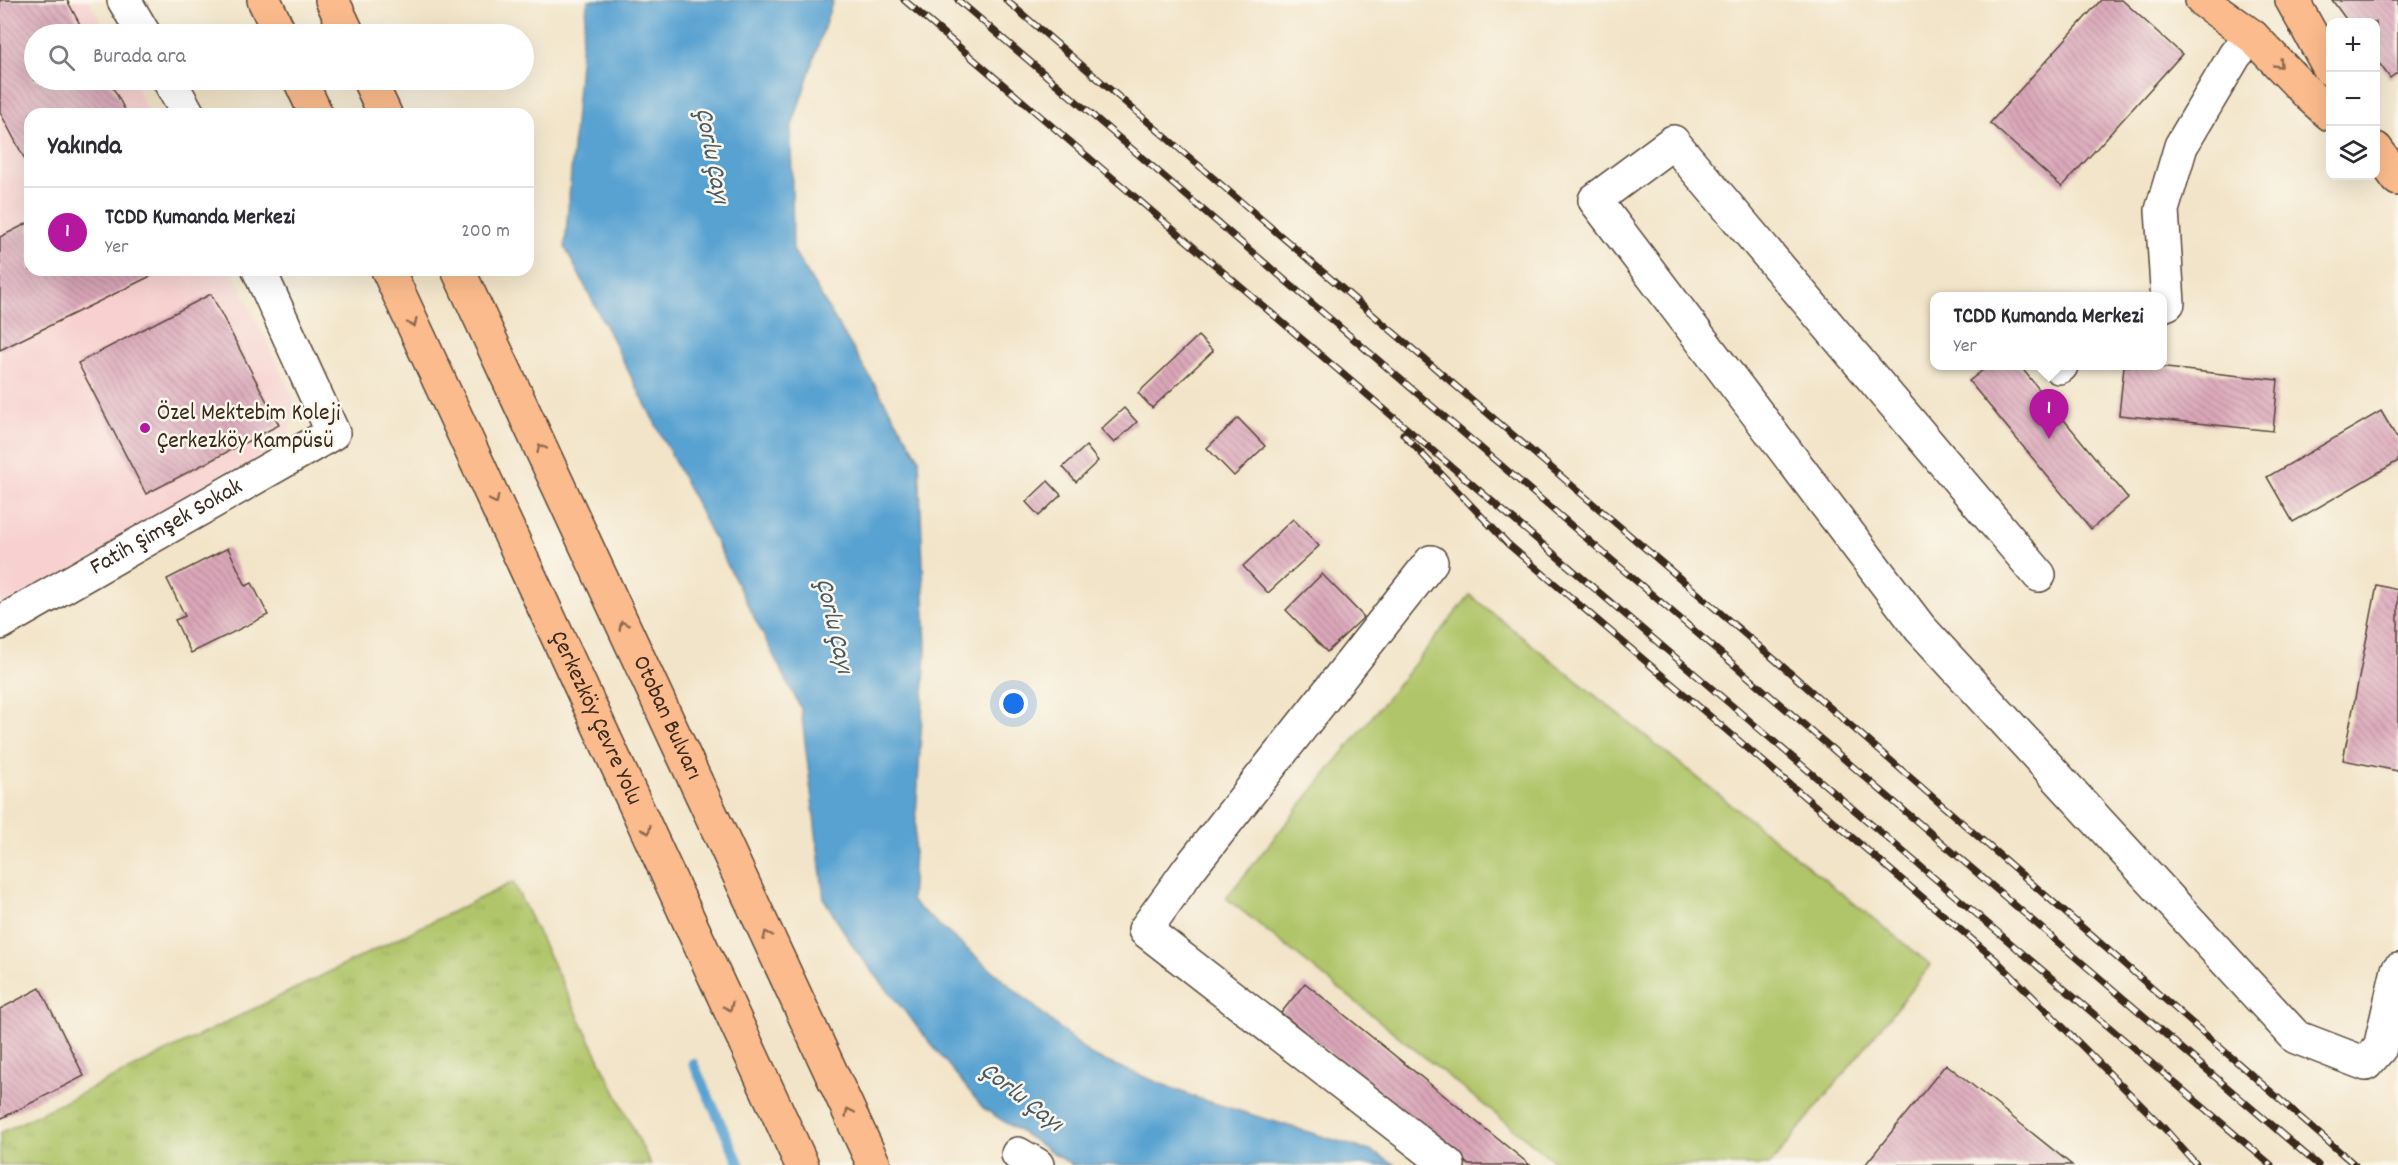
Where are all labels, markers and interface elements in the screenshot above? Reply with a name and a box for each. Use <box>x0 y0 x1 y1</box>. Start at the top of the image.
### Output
map controls <box>2326 18 2380 180</box>
button: + <box>2326 18 2380 72</box>
search box <box>24 24 534 90</box>
icon: search <box>45 41 78 74</box>
text: Burada ara <box>93 42 186 73</box>
one-way arrow <box>2272 58 2283 68</box>
button: − <box>2326 72 2380 126</box>
water label: Çorlu Çayı <box>684 105 739 209</box>
button: layers <box>2326 126 2380 180</box>
text: Yakında <box>48 129 122 166</box>
text: TCDD Kumanda Merkezi <box>105 203 295 234</box>
text: 1 <box>65 218 70 246</box>
text: 200 m <box>461 218 510 246</box>
text: Yer <box>105 234 129 262</box>
popup <box>1930 292 2167 370</box>
text: TCDD Kumanda Merkezi <box>1953 302 2144 333</box>
one-way arrow <box>406 317 418 328</box>
text: Yer <box>1953 333 1977 361</box>
pin: 1 <box>2030 390 2068 439</box>
place label: Özel Mektebim Koleji Çerkezköy Kampüsü <box>157 397 340 459</box>
marker: Özel Mektebim Koleji Çerkezköy Kampüsü <box>138 421 152 435</box>
one-way arrow <box>536 444 548 455</box>
street label: Fatih Şimşek Sokak <box>84 471 249 585</box>
one-way arrow <box>487 494 499 505</box>
water label: Çorlu Çayı <box>804 575 862 679</box>
one-way arrow <box>618 620 630 631</box>
street label: Çerkezköy Çevre Yolu <box>540 626 650 811</box>
street label: Otoban Bulvarı <box>623 650 710 786</box>
your location <box>999 689 1028 718</box>
one-way arrow <box>640 823 652 834</box>
one-way arrow <box>762 931 774 942</box>
one-way arrow <box>722 1000 734 1011</box>
water label: Çorlu Çayı <box>972 1054 1072 1144</box>
one-way arrow <box>845 1107 857 1118</box>

